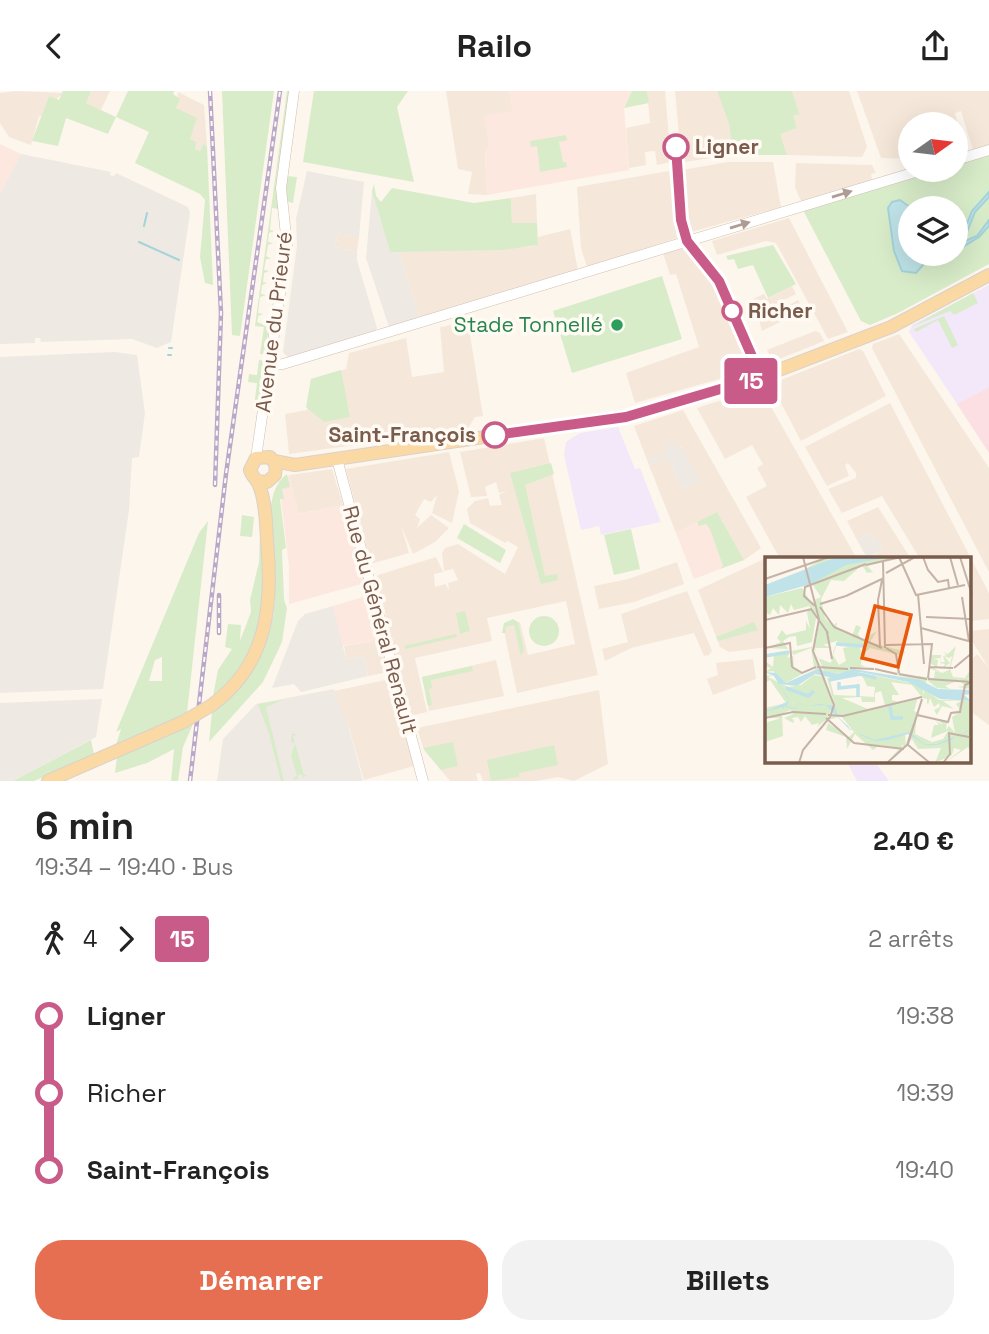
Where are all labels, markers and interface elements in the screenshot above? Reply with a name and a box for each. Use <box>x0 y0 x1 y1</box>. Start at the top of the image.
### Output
text: Railo <box>457 26 532 66</box>
icon: back <box>35 27 73 65</box>
icon: share <box>916 27 954 65</box>
north arrow <box>898 112 968 182</box>
map controls <box>898 112 968 266</box>
place label: Ligner <box>695 133 759 160</box>
marker: Ligner <box>663 134 689 160</box>
one-way arrow <box>831 189 852 199</box>
button: layers <box>898 196 968 266</box>
one-way arrow <box>730 220 751 230</box>
street label: Avenue du Prieuré <box>249 230 298 414</box>
place label: Richer <box>748 297 813 324</box>
marker: Richer <box>722 301 742 321</box>
place label: Stade Tonnellé <box>454 311 603 338</box>
marker: Stade Tonnellé <box>609 317 625 333</box>
line badge: 15 <box>720 358 782 404</box>
text: 15 <box>738 365 764 396</box>
place label: Saint-François <box>329 421 476 448</box>
marker: Saint-François <box>482 422 508 448</box>
street label: Rue du Général Renault <box>337 503 424 737</box>
inset map <box>765 557 972 764</box>
text: 6 min <box>35 802 134 850</box>
text: 2.40 € <box>873 824 954 858</box>
text: 19:34 – 19:40 · Bus <box>35 852 233 882</box>
icon: walk <box>35 920 73 958</box>
icon: forward <box>107 920 145 958</box>
text: 15 <box>169 923 195 954</box>
text: 4 <box>83 924 97 954</box>
text: 2 arrêts <box>868 924 954 954</box>
text: Ligner <box>87 999 166 1033</box>
text: 19:38 <box>896 1001 954 1031</box>
text: Richer <box>87 1076 166 1110</box>
text: 19:39 <box>897 1078 954 1108</box>
text: Saint-François <box>87 1153 270 1187</box>
text: 19:40 <box>895 1155 954 1185</box>
button: Démarrer <box>35 1240 488 1320</box>
button: Billets <box>502 1240 954 1320</box>

